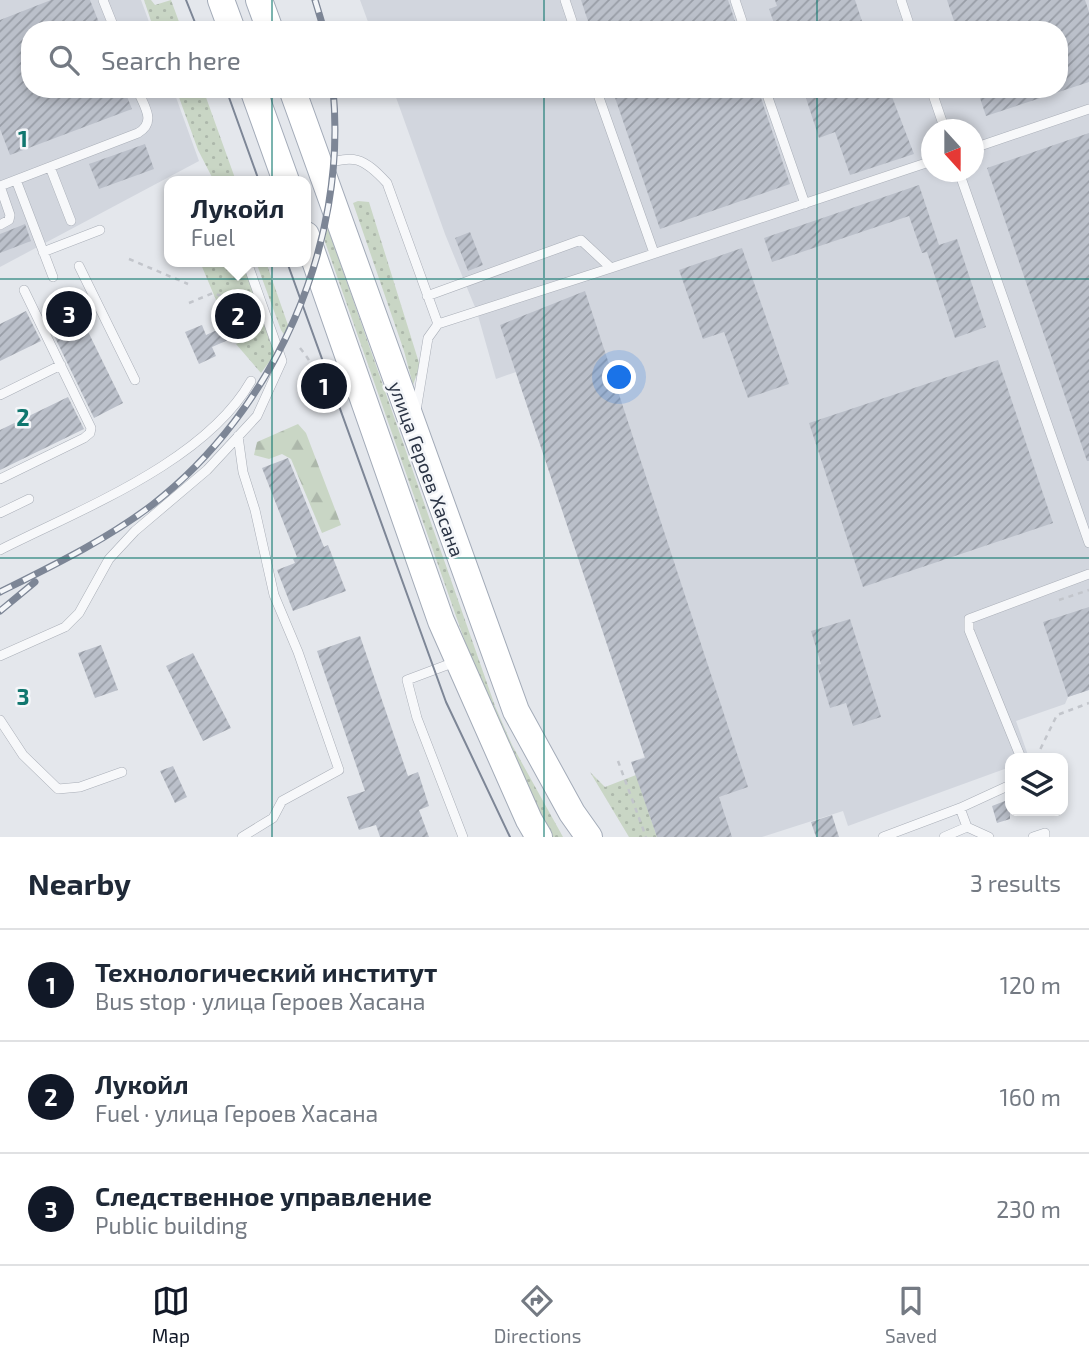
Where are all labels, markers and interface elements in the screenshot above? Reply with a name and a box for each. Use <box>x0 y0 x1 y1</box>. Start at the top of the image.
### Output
search box <box>21 21 1068 98</box>
icon: search <box>45 41 83 79</box>
text: Search here <box>101 44 241 75</box>
north arrow <box>921 119 984 182</box>
text: 1 <box>18 124 28 152</box>
popup <box>164 176 311 267</box>
text: Лукойл <box>191 192 284 223</box>
text: Fuel <box>191 223 235 251</box>
pin: 3 <box>46 288 92 340</box>
pin: 2 <box>215 290 261 342</box>
pin: 1 <box>301 360 347 412</box>
your location <box>602 360 636 394</box>
street label: улица Героев Хасана <box>384 378 469 560</box>
text: 2 <box>16 403 30 431</box>
text: 3 <box>16 682 30 710</box>
map controls <box>1005 753 1068 816</box>
button: layers <box>1005 753 1068 816</box>
text: Nearby <box>28 865 131 901</box>
text: 3 results <box>970 869 1061 897</box>
text: Технологический институт <box>95 956 437 987</box>
text: 1 <box>46 971 56 999</box>
text: 120 m <box>1000 971 1061 999</box>
text: Bus stop · улица Героев Хасана <box>95 987 426 1015</box>
text: Лукойл <box>95 1068 189 1099</box>
text: 2 <box>44 1083 58 1111</box>
text: 160 m <box>1000 1083 1061 1111</box>
text: Fuel · улица Героев Хасана <box>95 1099 378 1127</box>
text: Следственное управление <box>95 1180 432 1211</box>
text: 3 <box>44 1195 58 1223</box>
text: 230 m <box>996 1195 1061 1223</box>
text: Public building <box>95 1211 248 1239</box>
tab: Map <box>152 1282 190 1347</box>
tab: Directions <box>494 1282 581 1347</box>
tab: Saved <box>885 1282 937 1347</box>

